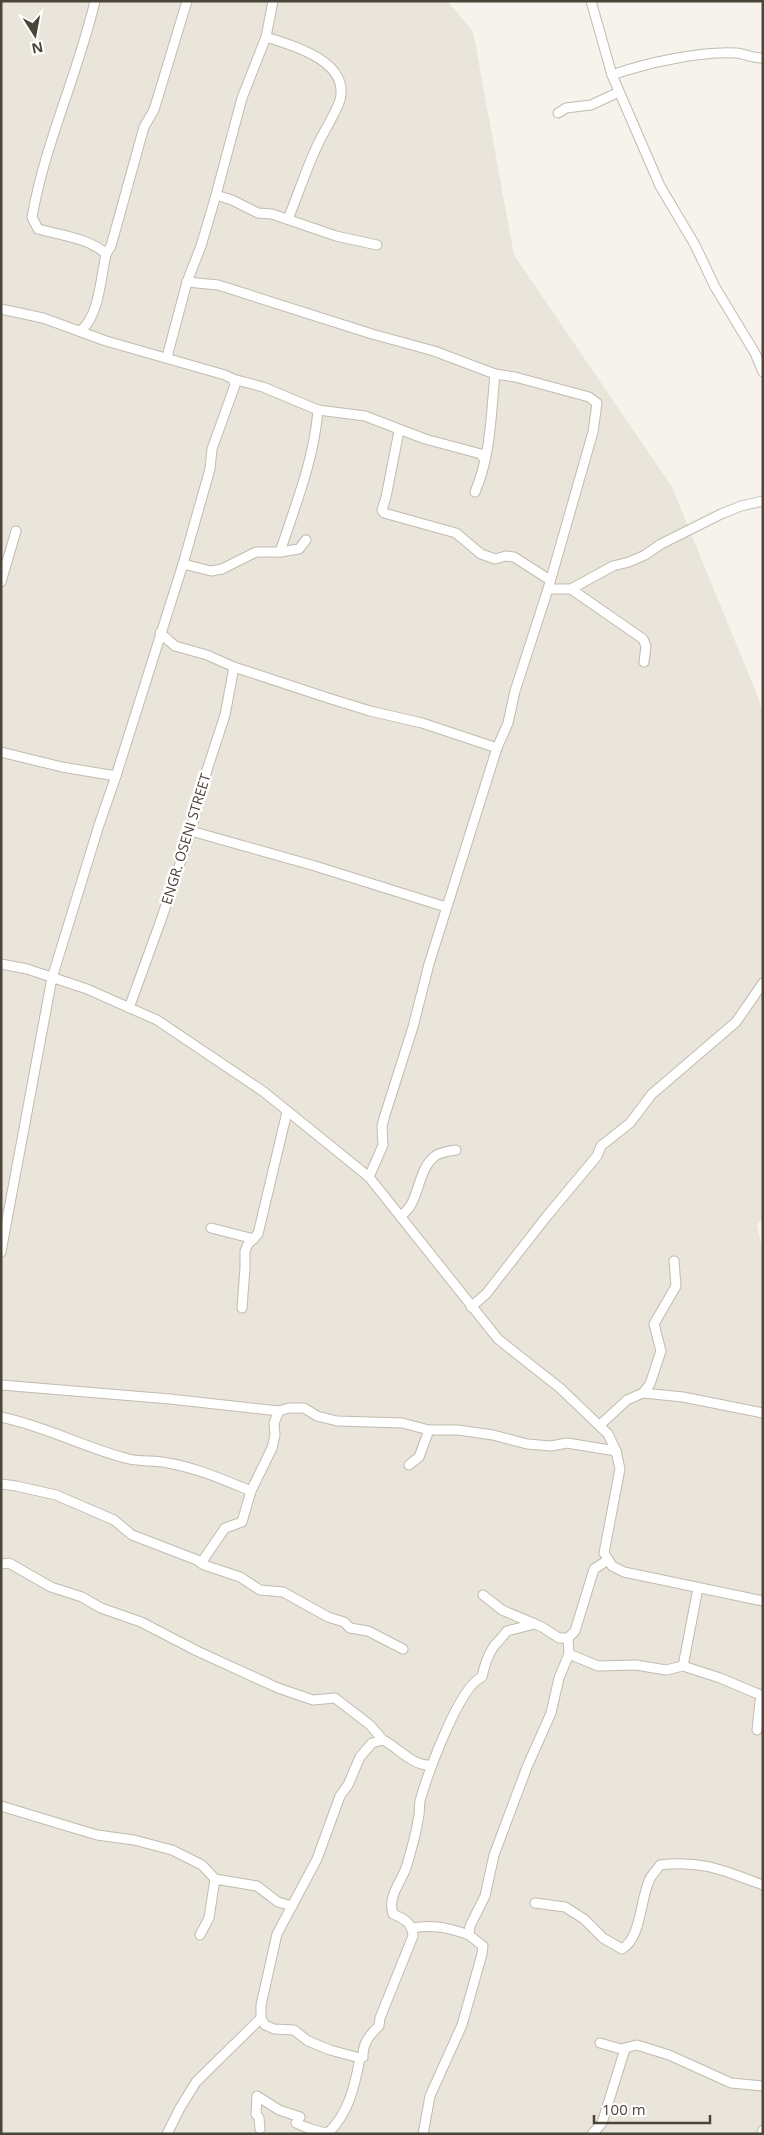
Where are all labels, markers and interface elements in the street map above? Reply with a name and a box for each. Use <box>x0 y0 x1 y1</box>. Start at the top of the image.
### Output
north arrow <box>10 10 60 60</box>
text: N <box>30 38 45 59</box>
street label: ENGR. OSENI STREET <box>157 771 215 907</box>
scale bar <box>594 2092 710 2124</box>
text: 100 m <box>602 2099 646 2119</box>

